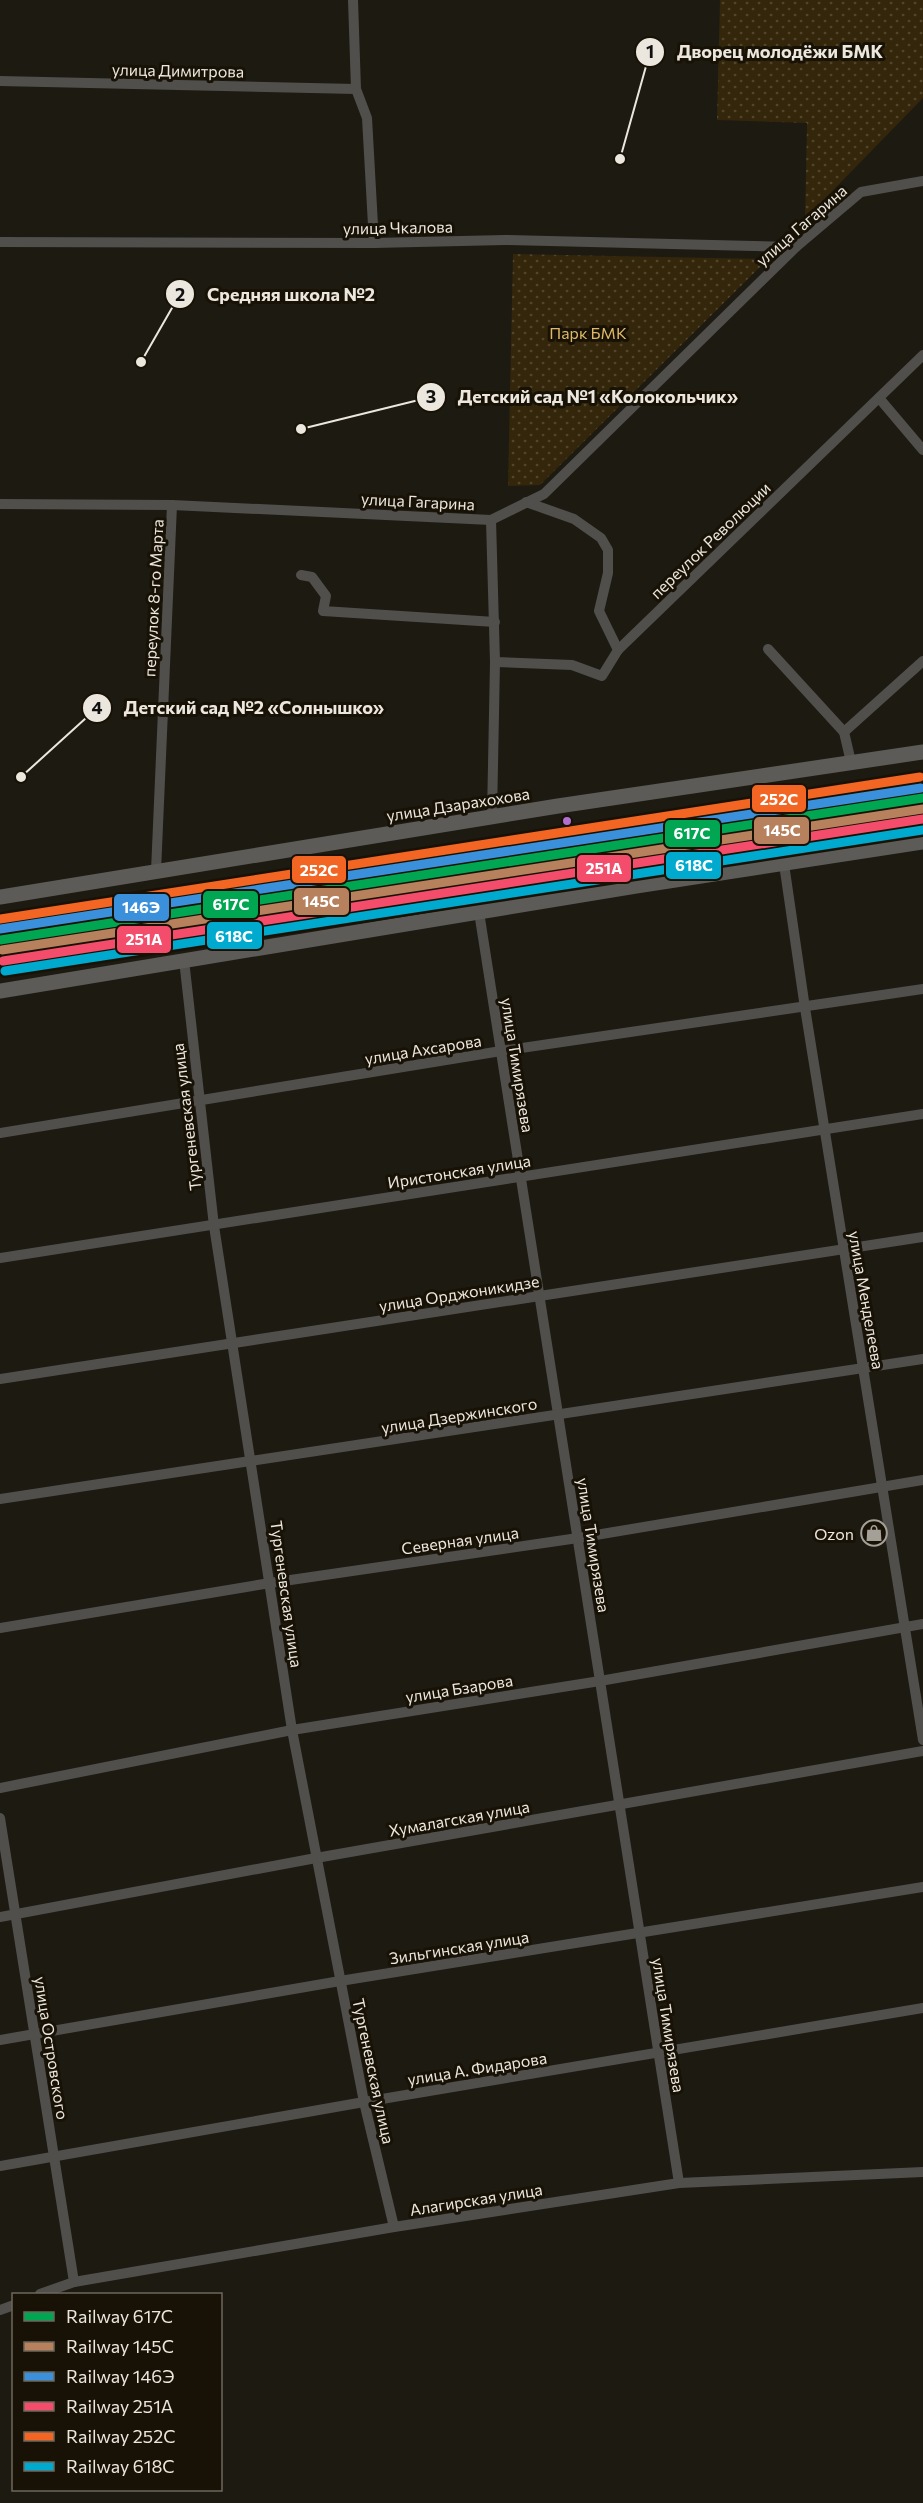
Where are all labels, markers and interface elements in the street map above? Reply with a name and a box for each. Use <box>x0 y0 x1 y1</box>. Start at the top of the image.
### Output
callout: Дворец молодёжи БМК <box>635 34 895 70</box>
text: 1 <box>646 40 654 62</box>
text: Дворец молодёжи БМК <box>677 40 884 62</box>
street label: улица Димитрова <box>112 59 244 81</box>
street label: улица Гагарина <box>752 180 850 270</box>
street label: улица Чкалова <box>343 217 453 237</box>
callout: Средняя школа №2 <box>165 276 387 312</box>
text: 2 <box>175 283 185 305</box>
text: Средняя школа №2 <box>207 283 375 305</box>
park label: Парк БМК <box>549 323 627 342</box>
callout: Детский сад №1 «Колокольчик» <box>416 379 750 415</box>
text: 3 <box>426 385 436 407</box>
text: Детский сад №1 «Колокольчик» <box>458 385 739 407</box>
street label: переулок Революции <box>646 478 774 602</box>
street label: улица Гагарина <box>361 489 475 513</box>
street label: переулок 8-го Марта <box>139 519 167 677</box>
callout: Детский сад №2 «Солнышко» <box>82 690 396 726</box>
text: 4 <box>91 696 103 718</box>
text: Детский сад №2 «Солнышко» <box>124 696 385 718</box>
street label: улица Дзарахохова <box>385 783 531 825</box>
line badge: 252С <box>751 784 807 813</box>
text: 252С <box>760 789 798 808</box>
unlabelled marker <box>561 815 573 827</box>
line badge: 145С <box>753 816 810 845</box>
line badge: 617C <box>664 819 721 848</box>
text: 145С <box>763 820 801 839</box>
text: 617C <box>674 823 710 842</box>
line badge: 618С <box>665 851 722 880</box>
line badge: 251А <box>576 854 632 883</box>
line badge: 252С <box>291 855 347 884</box>
text: 618С <box>675 855 713 874</box>
text: 251А <box>585 858 623 877</box>
text: 252С <box>300 860 338 879</box>
line badge: 145С <box>293 887 350 916</box>
line badge: 617C <box>202 890 259 919</box>
text: 145С <box>302 891 340 910</box>
line badge: 146Э <box>113 893 170 922</box>
text: 617C <box>213 894 249 913</box>
text: 146Э <box>122 897 160 916</box>
line badge: 618С <box>206 921 263 950</box>
line badge: 251А <box>116 925 172 954</box>
text: 618С <box>215 926 253 945</box>
text: 251А <box>125 929 163 948</box>
street label: улица Тимирязева <box>498 996 538 1134</box>
street label: улица Ахсарова <box>363 1030 483 1068</box>
street label: Тургеневская улица <box>168 1042 204 1192</box>
street label: Иристонская улица <box>386 1150 532 1192</box>
street label: улица Менделеева <box>845 1229 889 1371</box>
street label: улица Орджоникидзе <box>377 1271 541 1315</box>
street label: улица Дзержинского <box>380 1393 538 1437</box>
street label: улица Тимирязева <box>574 1476 614 1614</box>
shop icon: Ozon <box>859 1518 889 1548</box>
street label: Тургеневская улица <box>267 1519 307 1669</box>
street label: Северная улица <box>400 1522 520 1558</box>
place label: Ozon <box>814 1524 854 1543</box>
street label: улица Бзарова <box>404 1670 514 1706</box>
street label: Хумалагская улица <box>387 1796 531 1840</box>
street label: Зильгинская улица <box>388 1927 530 1967</box>
street label: улица Тимирязева <box>649 1956 689 2094</box>
street label: улица Островского <box>31 1975 73 2121</box>
street label: Тургеневская улица <box>349 1997 399 2145</box>
street label: улица А. Фидарова <box>406 2048 548 2088</box>
street label: Алагирская улица <box>408 2179 544 2219</box>
legend <box>12 2293 222 2491</box>
text: Railway 617C <box>66 2305 173 2327</box>
text: Railway 145С <box>66 2335 174 2357</box>
text: Railway 146Э <box>66 2365 175 2387</box>
text: Railway 251А <box>66 2395 173 2417</box>
text: Railway 252С <box>66 2425 175 2447</box>
text: Railway 618С <box>66 2455 175 2477</box>

